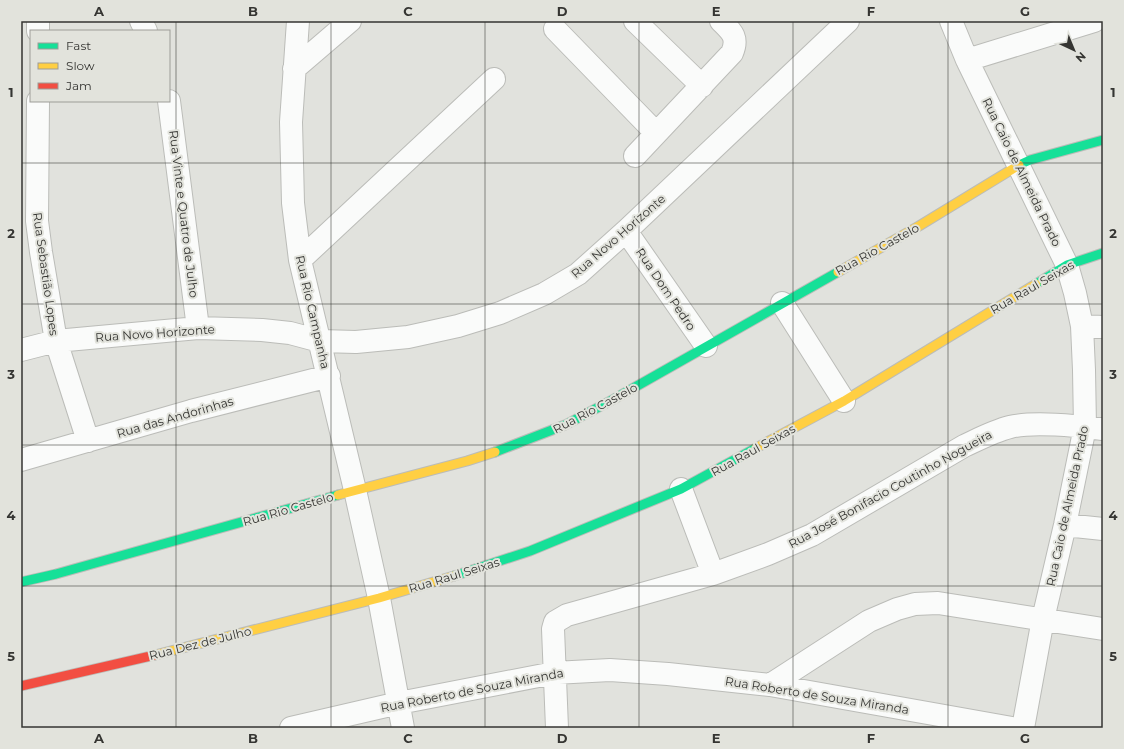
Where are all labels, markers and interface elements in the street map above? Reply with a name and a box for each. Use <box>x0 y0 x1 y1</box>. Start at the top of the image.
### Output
text: A <box>93 3 105 19</box>
text: B <box>248 3 258 19</box>
text: C <box>403 3 413 19</box>
text: D <box>557 3 568 19</box>
text: E <box>712 3 721 19</box>
text: F <box>867 3 875 19</box>
text: G <box>1020 3 1030 19</box>
legend <box>30 30 170 102</box>
north arrow <box>1054 30 1094 70</box>
text: Fast <box>66 38 91 53</box>
text: N <box>1073 49 1089 65</box>
text: Slow <box>66 58 95 73</box>
text: Jam <box>65 78 92 93</box>
text: 1 <box>8 84 14 100</box>
text: 1 <box>1110 84 1116 100</box>
street label: Rua Caio de Almeida Prado <box>979 95 1065 249</box>
street label: Rua Vinte e Quatro de Julho <box>166 129 202 299</box>
street label: Rua Novo Horizonte <box>568 191 668 281</box>
street label: Rua Sebastião Lopes <box>30 211 62 337</box>
street label: Rua Rio Castelo <box>832 220 922 278</box>
text: 2 <box>7 225 15 241</box>
text: 2 <box>1109 225 1117 241</box>
street label: Rua Dom Pedro <box>633 245 699 333</box>
street label: Rua Rio Campanha <box>293 254 333 370</box>
street label: Rua Raul Seixas <box>987 257 1077 317</box>
street label: Rua Novo Horizonte <box>95 321 215 345</box>
text: 3 <box>6 366 15 382</box>
text: 3 <box>1108 366 1117 382</box>
street label: Rua Rio Castelo <box>550 379 640 437</box>
street label: Rua das Andorinhas <box>115 393 235 441</box>
street label: Rua Raul Seixas <box>708 421 798 479</box>
street label: Rua Caio de Almeida Prado <box>1043 424 1091 588</box>
street label: Rua José Bonifacio Coutinho Nogueira <box>786 427 994 551</box>
street label: Rua Rio Castelo <box>241 489 335 529</box>
text: 4 <box>7 507 16 523</box>
text: 4 <box>1109 507 1118 523</box>
street label: Rua Raul Seixas <box>407 554 501 596</box>
street label: Rua Dez de Julho <box>147 623 253 663</box>
text: 5 <box>7 648 15 664</box>
text: 5 <box>1109 648 1117 664</box>
street label: Rua Roberto de Souza Miranda <box>379 665 565 715</box>
street label: Rua Roberto de Souza Miranda <box>724 673 910 717</box>
text: A <box>93 730 105 746</box>
text: B <box>248 730 258 746</box>
text: C <box>403 730 413 746</box>
text: D <box>557 730 568 746</box>
text: E <box>712 730 721 746</box>
text: F <box>867 730 875 746</box>
text: G <box>1020 730 1030 746</box>

